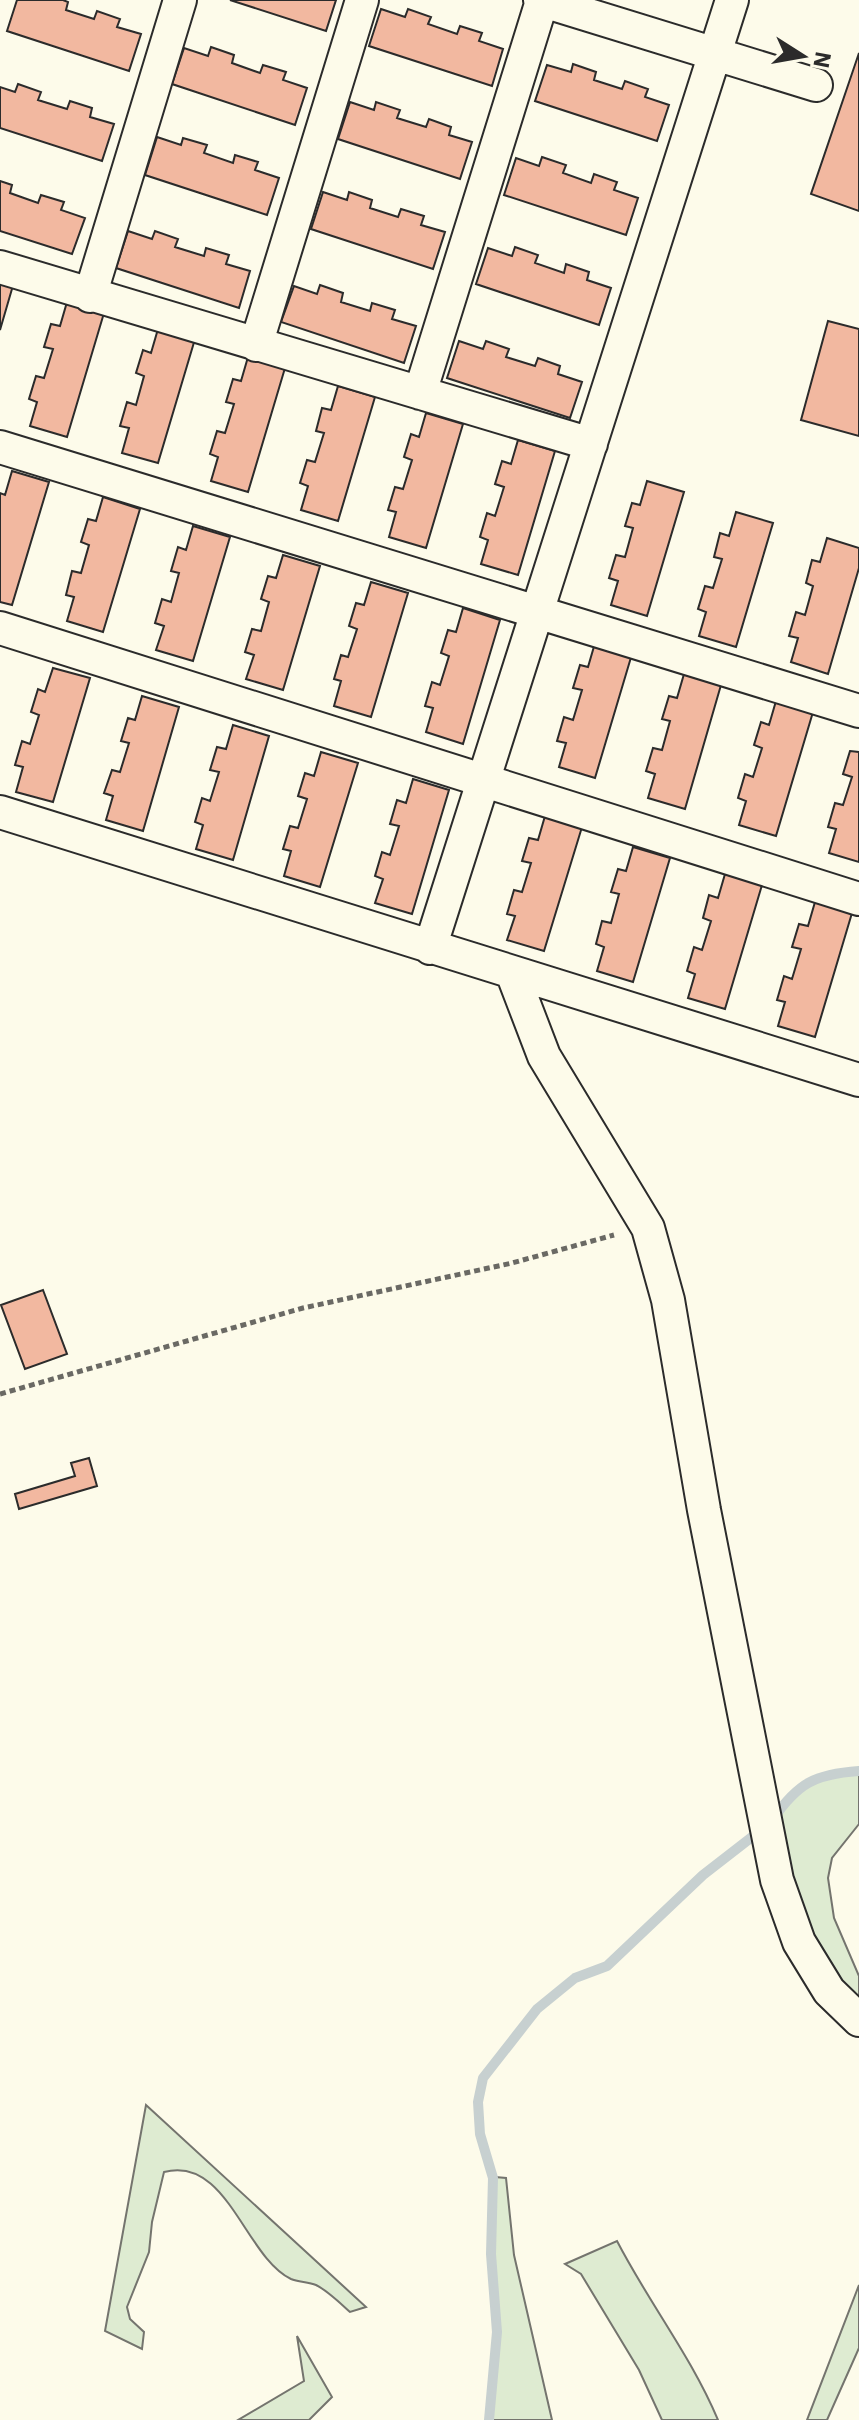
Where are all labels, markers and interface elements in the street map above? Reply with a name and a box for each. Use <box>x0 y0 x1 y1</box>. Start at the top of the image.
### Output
north arrow <box>763 16 843 96</box>
text: N <box>807 49 839 71</box>

